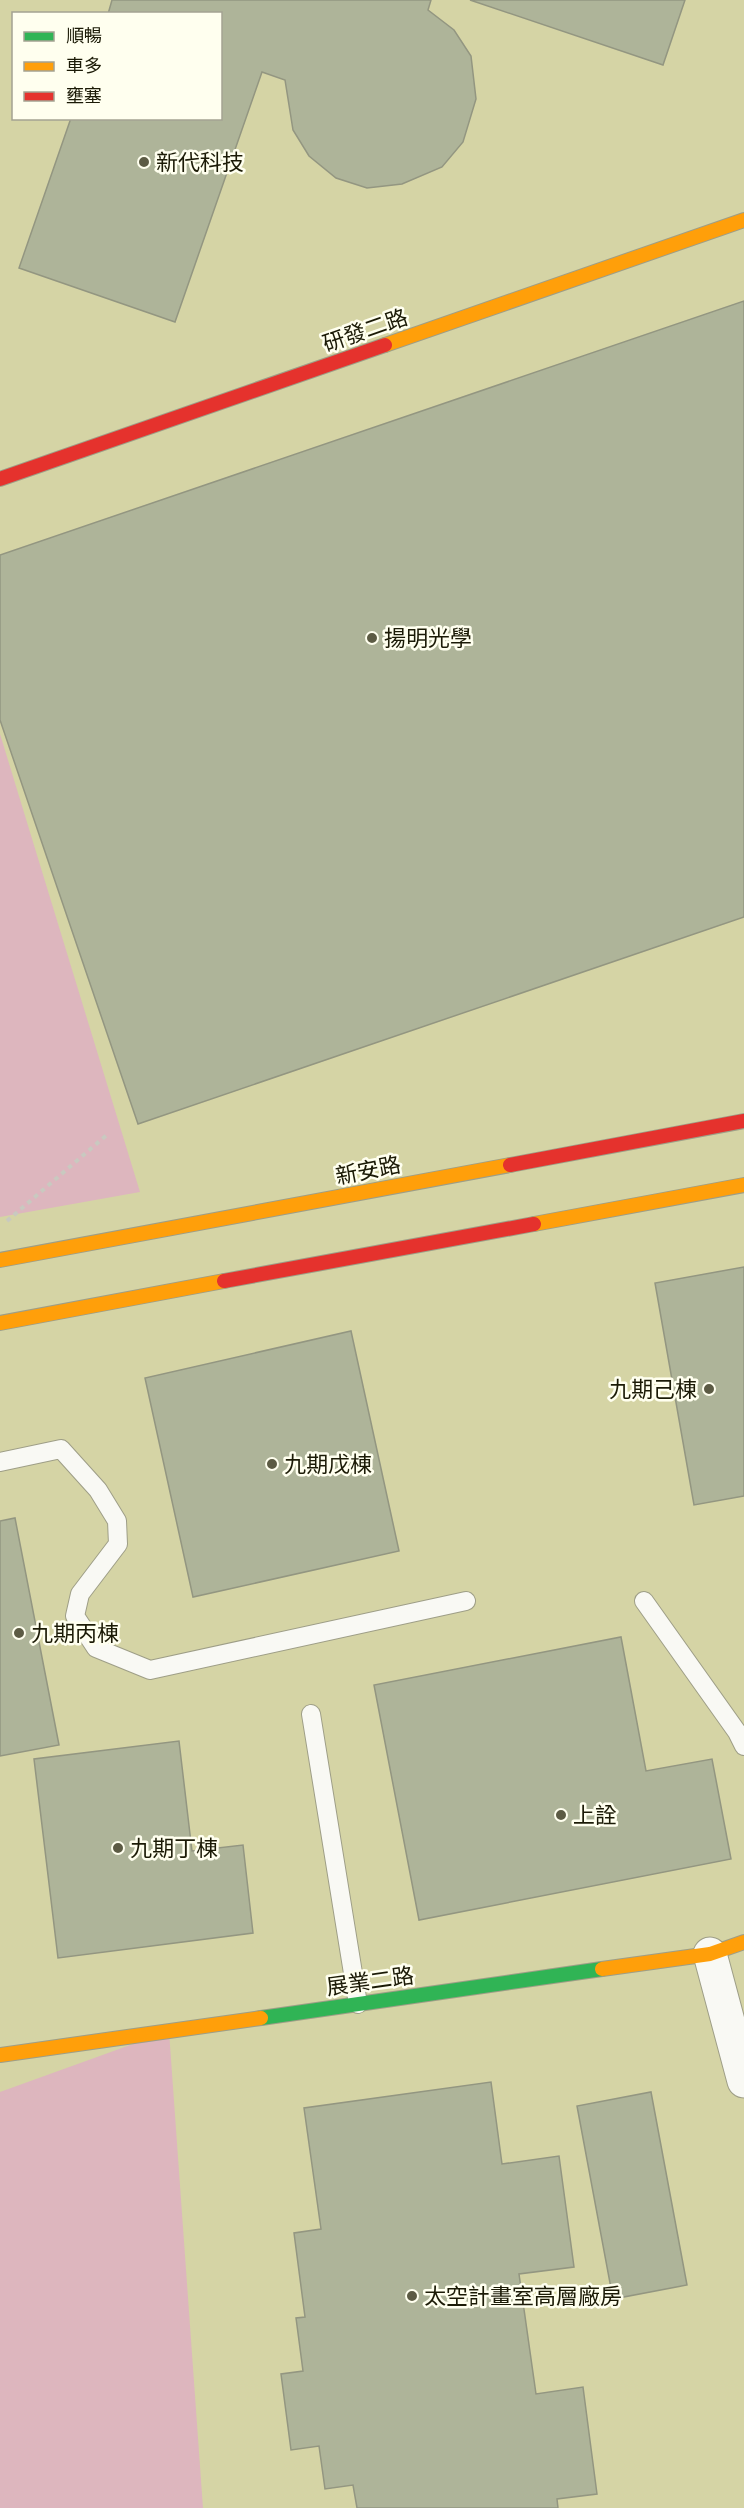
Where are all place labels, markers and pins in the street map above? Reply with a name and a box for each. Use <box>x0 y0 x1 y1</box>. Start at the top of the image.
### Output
place label: 新代科技 <box>156 146 244 178</box>
marker: 新代科技 <box>137 155 151 169</box>
place label: 揚明光學 <box>384 622 472 654</box>
marker: 揚明光學 <box>365 631 379 645</box>
place label: 九期己棟 <box>609 1373 697 1405</box>
marker: 九期己棟 <box>702 1382 716 1396</box>
place label: 九期戊棟 <box>284 1448 372 1480</box>
marker: 九期戊棟 <box>265 1457 279 1471</box>
place label: 九期丙棟 <box>31 1617 119 1649</box>
marker: 九期丙棟 <box>12 1626 26 1640</box>
place label: 上詮 <box>573 1799 617 1831</box>
marker: 上詮 <box>554 1808 568 1822</box>
place label: 九期丁棟 <box>130 1832 218 1864</box>
marker: 九期丁棟 <box>111 1841 125 1855</box>
place label: 太空計畫室高層廠房 <box>424 2280 622 2312</box>
marker: 太空計畫室高層廠房 <box>405 2289 419 2303</box>

